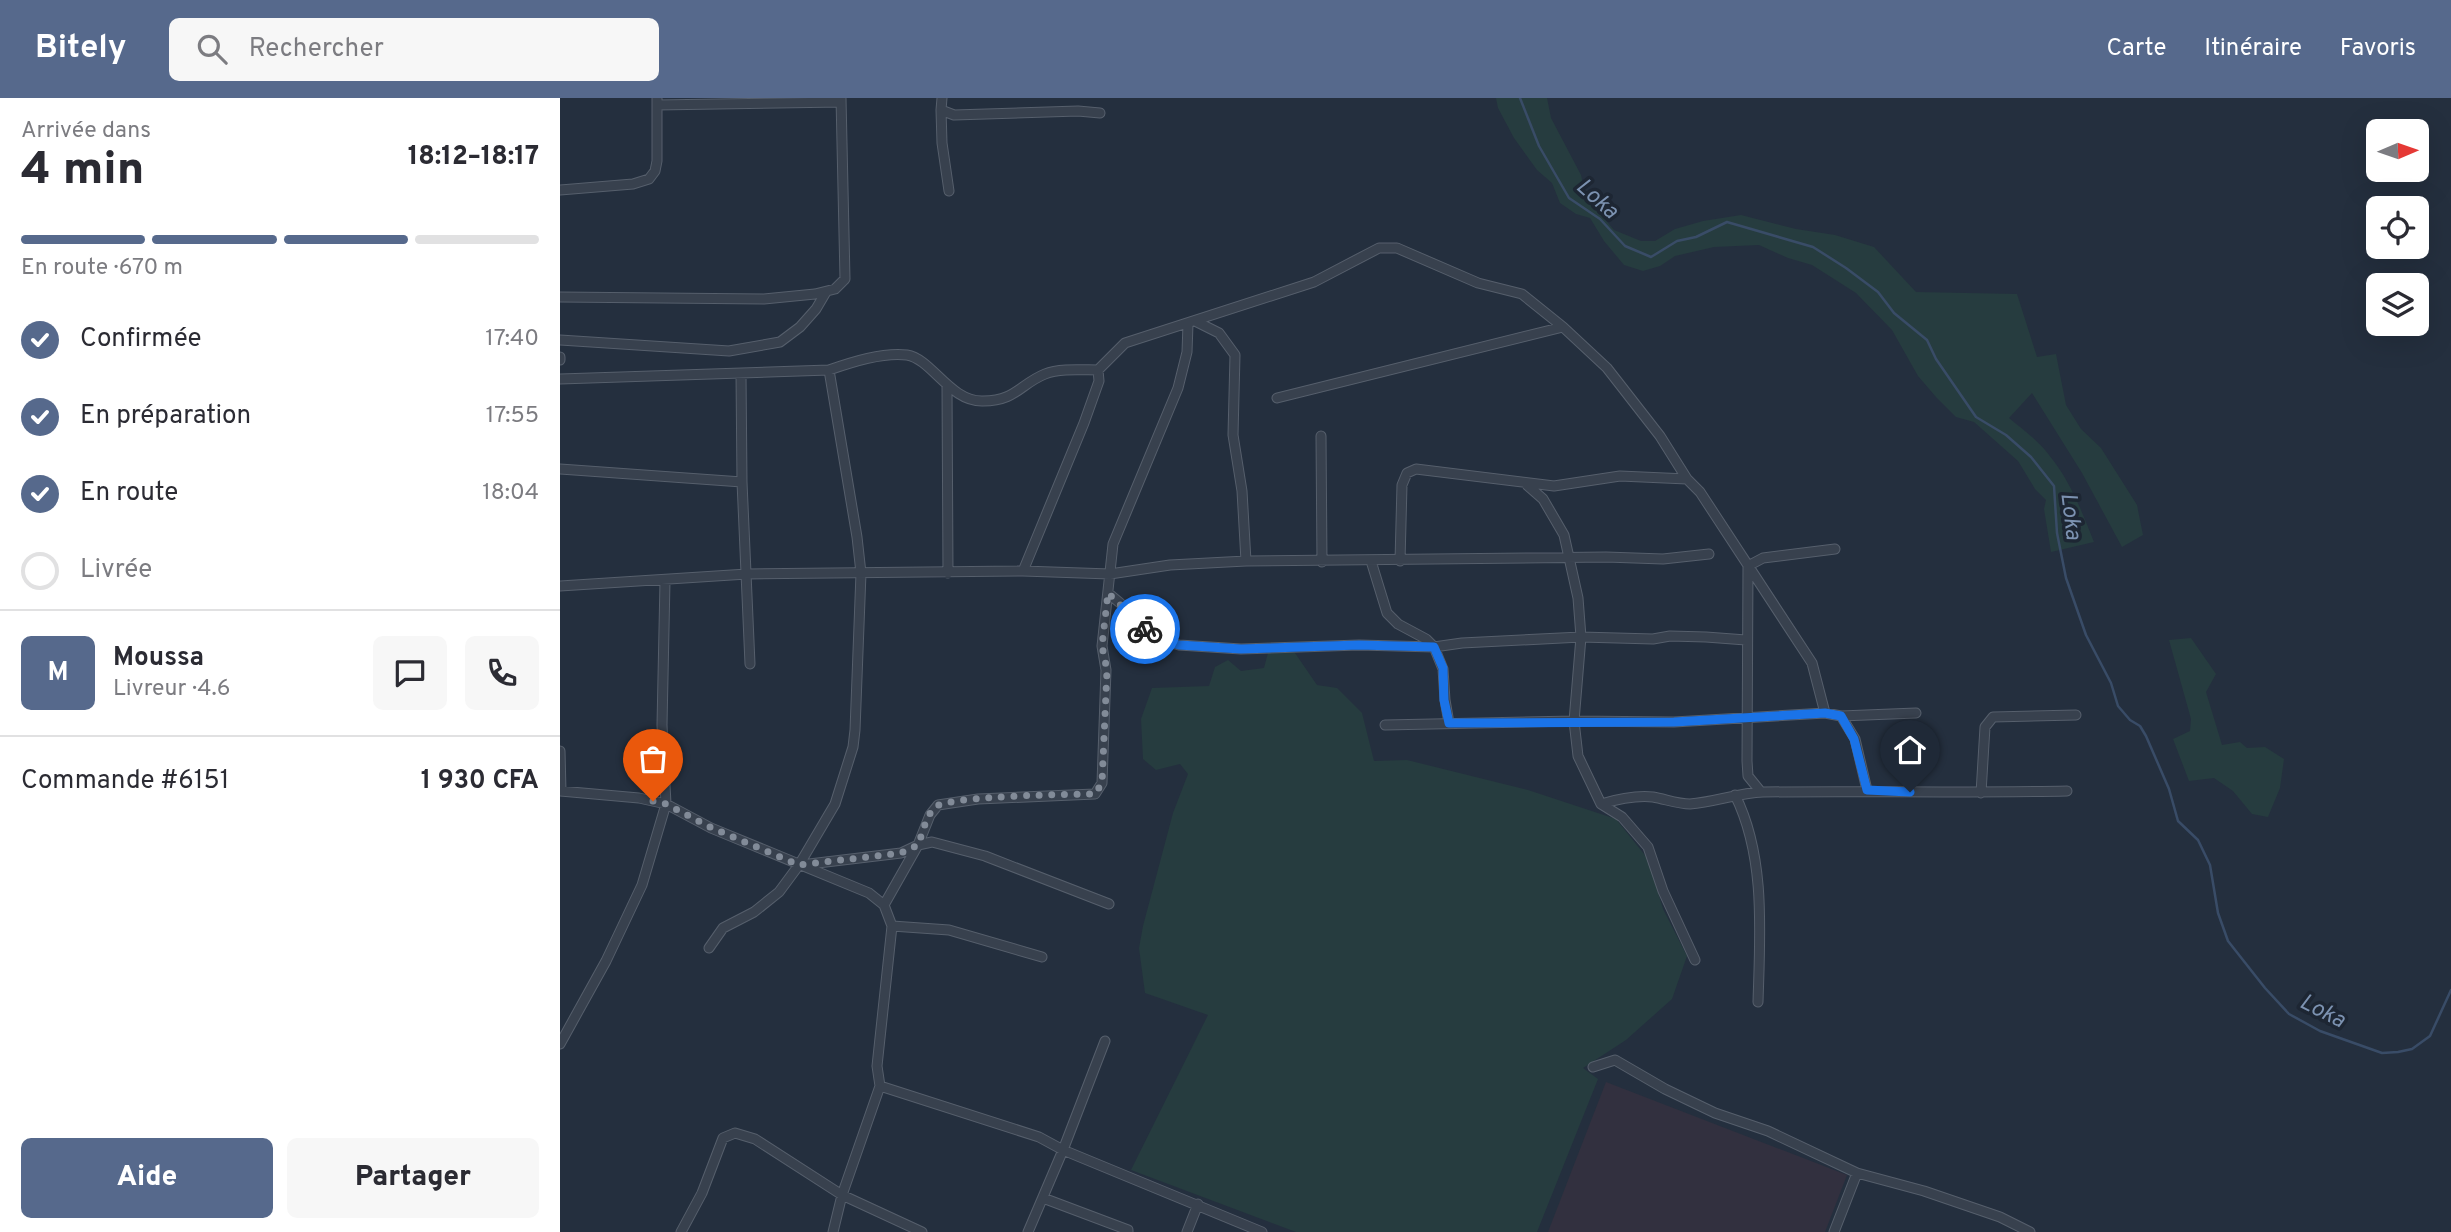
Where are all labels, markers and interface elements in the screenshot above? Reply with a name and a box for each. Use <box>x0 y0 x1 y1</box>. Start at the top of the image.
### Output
search box <box>169 18 659 81</box>
text: Bitely <box>35 28 127 70</box>
icon: search <box>193 30 231 68</box>
text: Rechercher <box>249 33 384 66</box>
text: Carte <box>2106 34 2166 64</box>
text: Itinéraire <box>2204 34 2302 64</box>
text: Favoris <box>2340 34 2416 64</box>
text: Arrivée dans <box>21 117 151 146</box>
north arrow <box>2366 119 2429 182</box>
map controls <box>2366 119 2429 336</box>
text: 18:12–18:17 <box>408 141 539 174</box>
text: 4 min <box>21 142 145 201</box>
water label: Loka <box>1569 173 1624 227</box>
button: locate <box>2366 196 2429 259</box>
text: En route · 670 m <box>21 254 183 283</box>
button: layers <box>2366 273 2429 336</box>
icon: check <box>21 321 59 359</box>
text: Confirmée <box>80 323 202 356</box>
text: 17:40 <box>485 325 539 354</box>
icon: check <box>21 398 59 436</box>
text: En préparation <box>80 400 251 433</box>
text: 17:55 <box>486 402 539 431</box>
icon: check <box>21 475 59 513</box>
text: En route <box>80 477 178 510</box>
text: 18:04 <box>482 479 539 508</box>
water label: Loka <box>2052 491 2087 542</box>
text: Livrée <box>80 554 152 587</box>
courier <box>1110 594 1180 664</box>
icon: bike <box>1126 610 1164 648</box>
button: chat <box>373 636 447 710</box>
button: phone <box>465 636 539 710</box>
text: Moussa <box>113 642 204 675</box>
text: M <box>47 657 69 690</box>
text: Livreur · 4.6 <box>113 675 230 704</box>
pin <box>1880 720 1940 792</box>
pin <box>623 729 683 801</box>
icon: home <box>1891 731 1929 769</box>
icon: bag <box>634 740 672 778</box>
text: Commande #6151 <box>21 765 229 798</box>
text: 1 930 CFA <box>421 765 539 798</box>
water label: Loka <box>2294 989 2350 1036</box>
button: Aide <box>21 1138 273 1218</box>
button: Partager <box>287 1138 539 1218</box>

